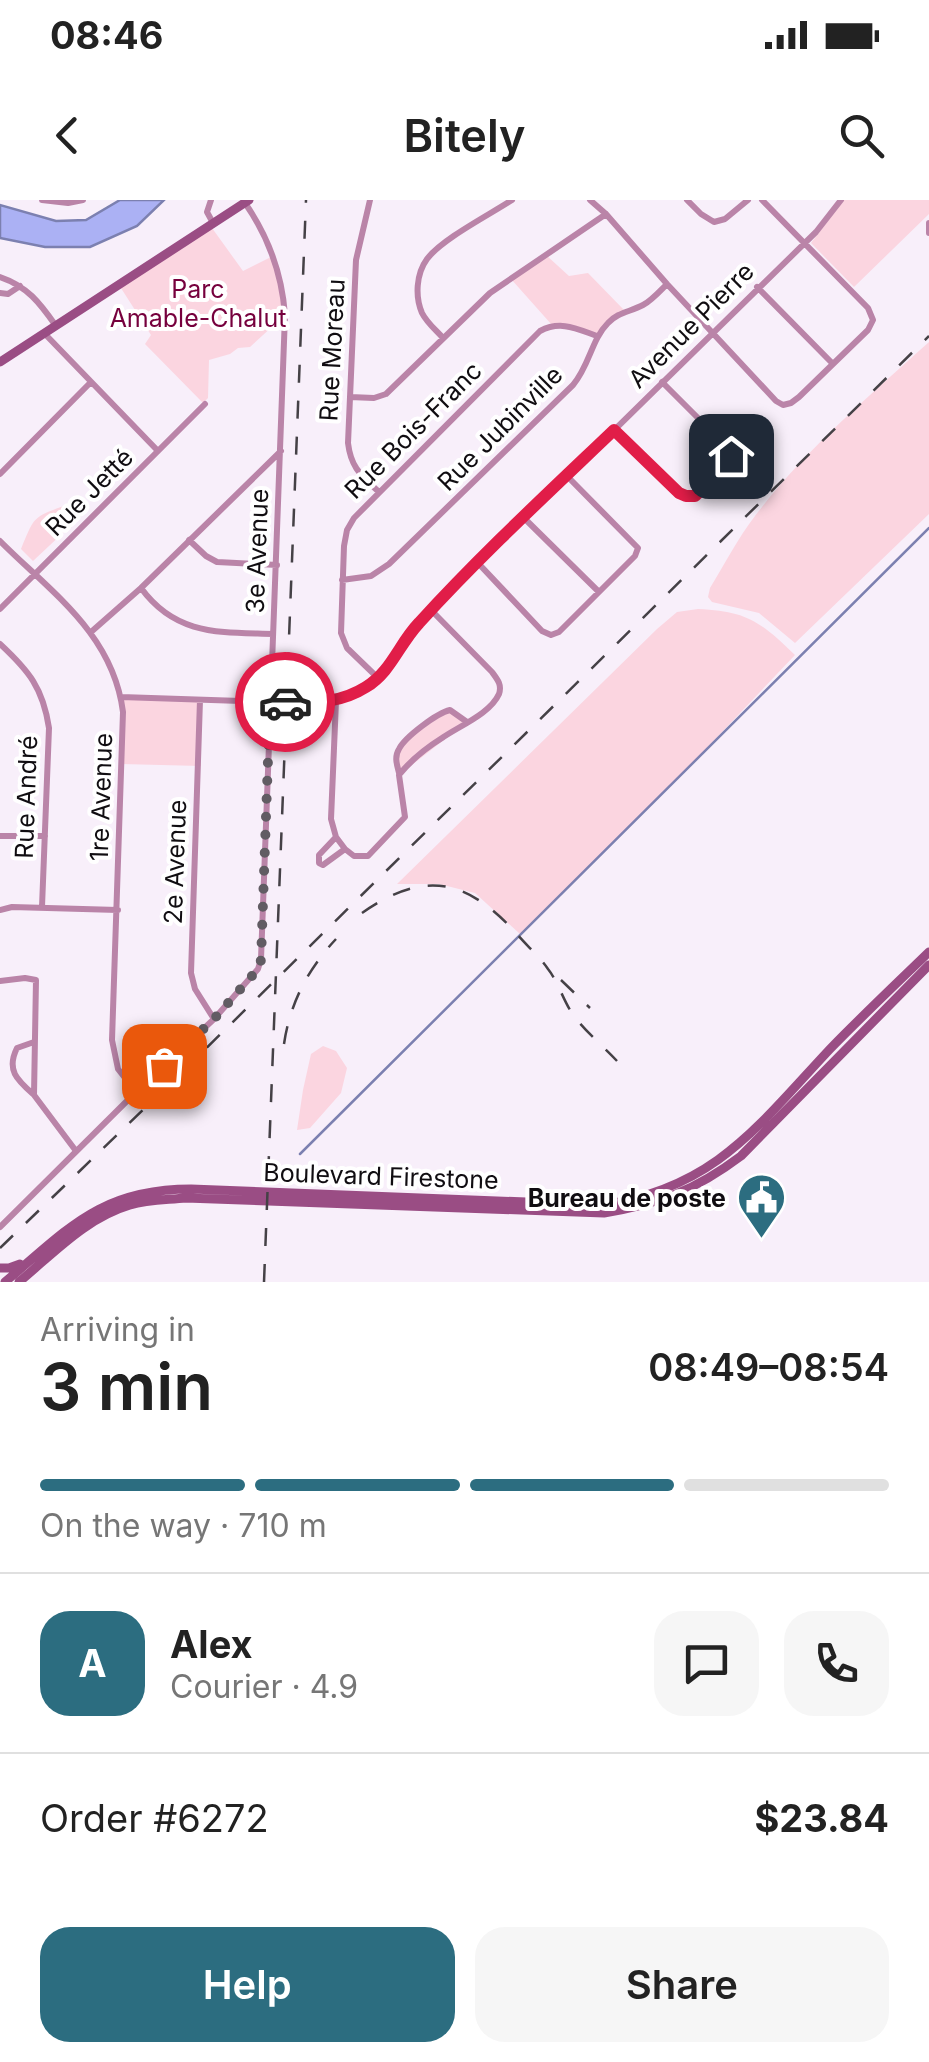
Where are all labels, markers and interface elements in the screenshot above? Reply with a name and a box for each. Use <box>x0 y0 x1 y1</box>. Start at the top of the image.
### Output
text: 08:46 <box>50 12 163 58</box>
icon: back <box>40 108 95 163</box>
text: Bitely <box>403 108 526 163</box>
icon: search <box>834 108 889 163</box>
street label: Avenue Pierre <box>622 256 760 394</box>
park label: Parc Amable-Chalut <box>110 274 286 333</box>
street label: Rue Moreau <box>313 278 351 422</box>
street label: Rue Bois-Franc <box>338 355 488 505</box>
street label: Rue Jubinville <box>431 359 569 497</box>
pin <box>689 414 774 499</box>
icon: home <box>704 429 759 484</box>
street label: Rue Jetté <box>39 442 139 542</box>
street label: 3e Avenue <box>240 488 274 614</box>
courier <box>235 652 335 752</box>
icon: car <box>258 675 313 730</box>
street label: 1re Avenue <box>84 732 118 862</box>
street label: Rue André <box>9 735 43 859</box>
street label: 2e Avenue <box>158 799 192 925</box>
pin <box>122 1024 207 1109</box>
icon: bag <box>137 1039 192 1094</box>
street label: Boulevard Firestone <box>263 1157 499 1195</box>
public building icon: Bureau de poste <box>735 1172 787 1240</box>
place label: Bureau de poste <box>528 1183 726 1213</box>
text: Arriving in <box>40 1310 195 1349</box>
text: 08:49–08:54 <box>648 1344 889 1390</box>
text: 3 min <box>40 1347 213 1426</box>
text: On the way · 710 m <box>40 1506 327 1545</box>
button: chat <box>654 1611 759 1716</box>
button: phone <box>784 1611 889 1716</box>
text: Alex <box>170 1621 253 1667</box>
text: A <box>78 1640 107 1686</box>
text: Courier · 4.9 <box>170 1667 358 1706</box>
text: Order #6272 <box>40 1795 269 1841</box>
text: $23.84 <box>754 1795 889 1841</box>
button: Help <box>40 1927 455 2042</box>
button: Share <box>475 1927 889 2042</box>

